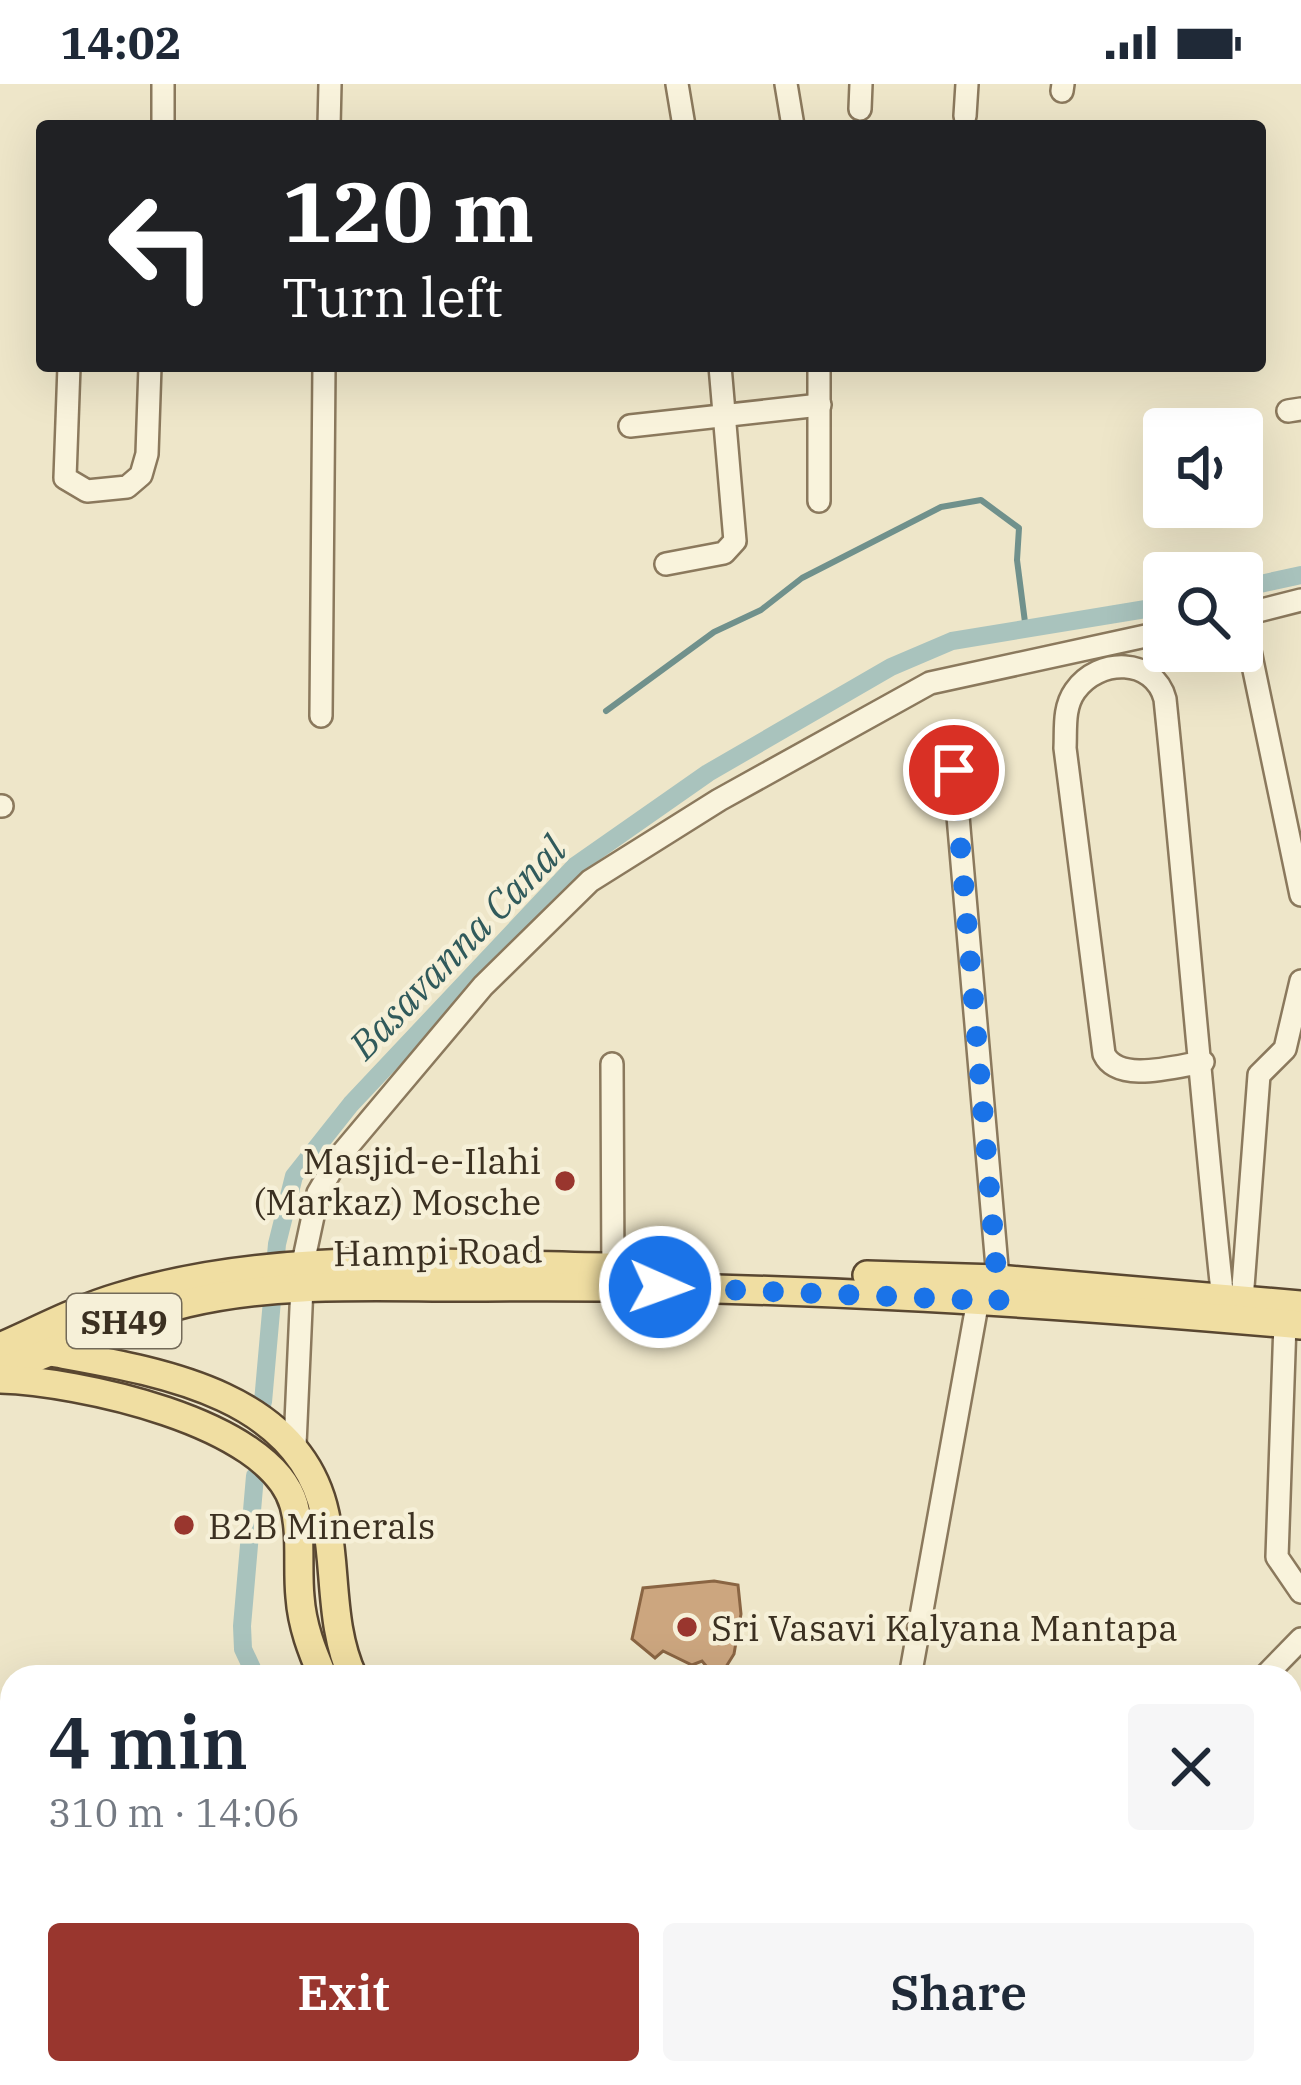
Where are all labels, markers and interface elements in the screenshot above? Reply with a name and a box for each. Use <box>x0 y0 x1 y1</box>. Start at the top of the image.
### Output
text: 14:02 <box>60 13 182 71</box>
text: 120 m <box>282 156 534 265</box>
icon: left <box>84 168 240 324</box>
text: Turn left <box>282 262 503 332</box>
map controls <box>1143 408 1263 672</box>
button: sound <box>1143 408 1263 528</box>
button: search <box>1143 552 1263 672</box>
pin <box>903 719 1005 821</box>
icon: arrive <box>921 737 987 803</box>
water label: Basavanna Canal <box>337 824 577 1070</box>
place label: Masjid-e-Ilahi (Markaz) Mosche <box>253 1137 541 1225</box>
marker: Masjid-e-Ilahi (Markaz) Mosche <box>552 1168 578 1194</box>
position arrow <box>597 1224 723 1350</box>
street label: Hampi Road <box>333 1226 543 1276</box>
road number: SH49 <box>67 1294 181 1348</box>
place label: B2B Minerals <box>208 1502 435 1549</box>
marker: B2B Minerals <box>171 1512 197 1538</box>
place label: Sri Vasavi Kalyana Mantapa <box>711 1604 1178 1651</box>
marker: Sri Vasavi Kalyana Mantapa <box>674 1614 700 1640</box>
text: 4 min <box>48 1695 248 1789</box>
button: close <box>1128 1704 1254 1830</box>
text: 310 m · 14:06 <box>48 1787 300 1838</box>
button: Exit <box>48 1923 639 2061</box>
button: Share <box>663 1923 1254 2061</box>

